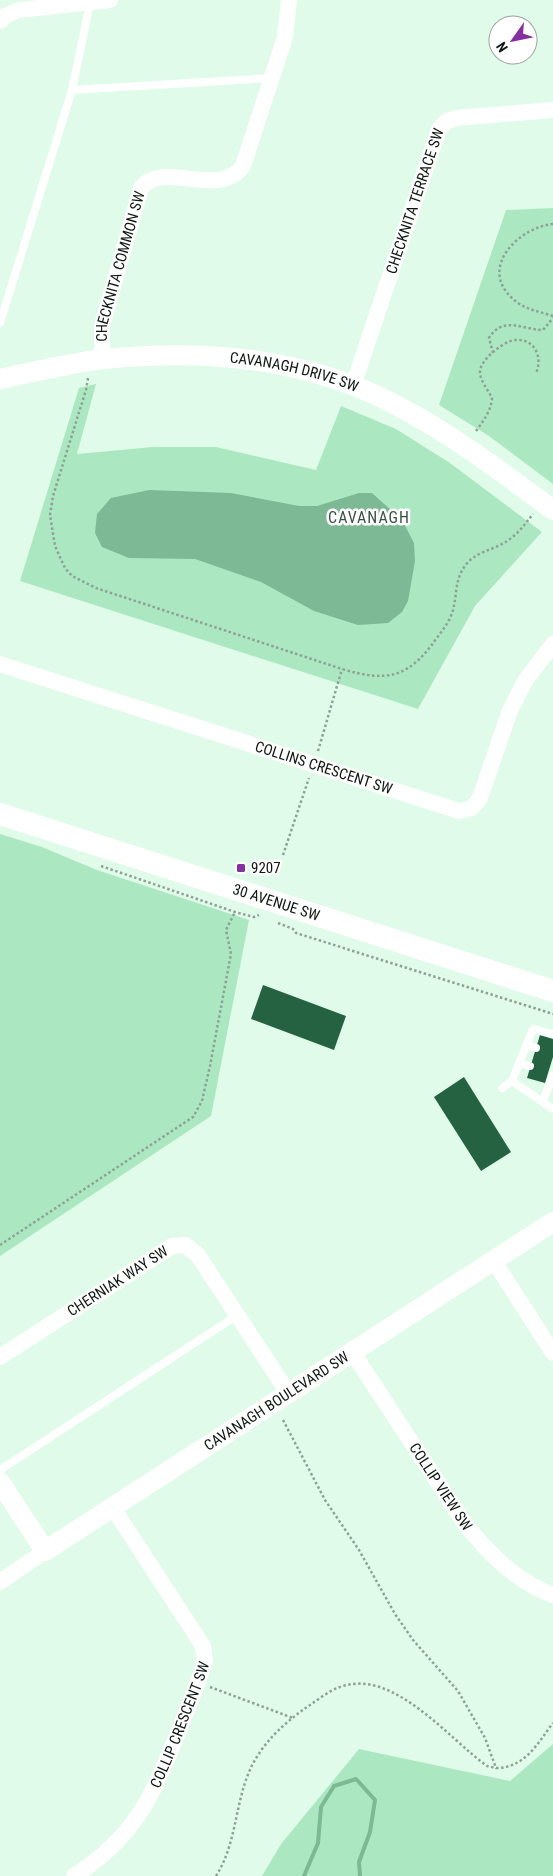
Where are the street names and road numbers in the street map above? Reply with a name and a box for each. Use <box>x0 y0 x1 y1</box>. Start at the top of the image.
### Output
street label: CHECKNITA TERRACE SW <box>382 125 448 276</box>
street label: CHECKNITA COMMON SW <box>93 189 149 342</box>
street label: CAVANAGH DRIVE SW <box>229 349 362 396</box>
street label: COLLINS CRESCENT SW <box>253 737 395 798</box>
street label: 30 AVENUE SW <box>231 880 322 925</box>
street label: CHERNIAK WAY SW <box>64 1242 172 1320</box>
street label: CAVANAGH BOULEVARD SW <box>201 1347 353 1455</box>
street label: COLLIP VIEW SW <box>405 1440 476 1535</box>
street label: COLLIP CRESCENT SW <box>146 1659 213 1791</box>

